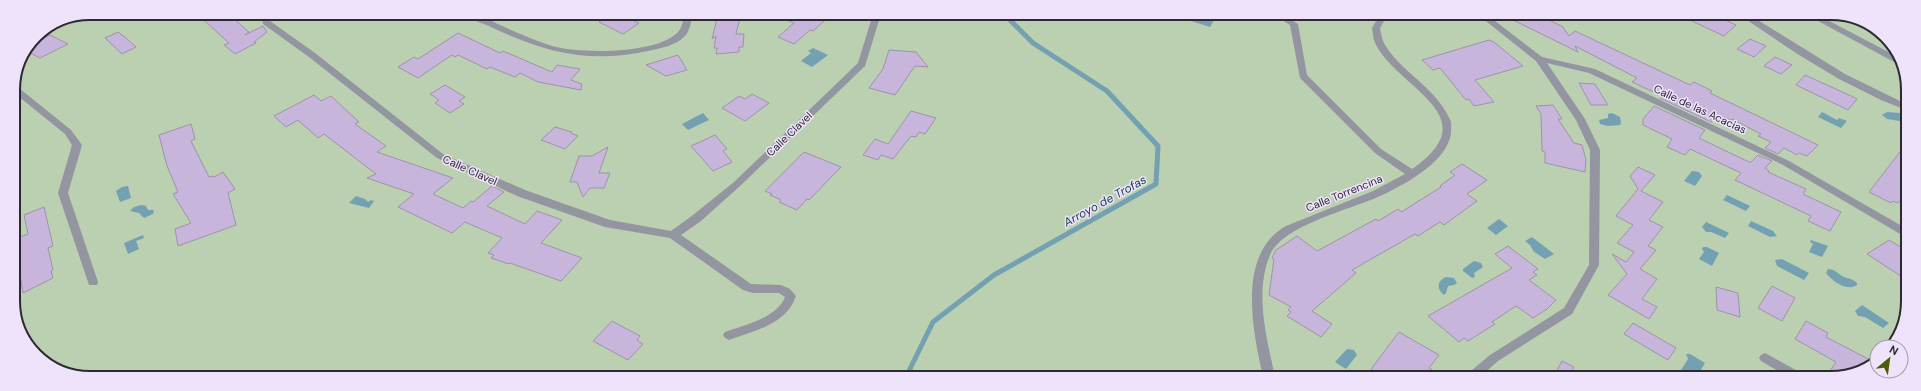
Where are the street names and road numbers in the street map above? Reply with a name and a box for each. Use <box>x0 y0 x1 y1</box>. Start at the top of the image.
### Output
street label: Calle de las Acacias <box>1651 81 1749 137</box>
street label: Calle Clavel <box>763 109 815 159</box>
street label: Calle Clavel <box>441 152 499 188</box>
street label: Calle Torrencina <box>1304 171 1384 215</box>

